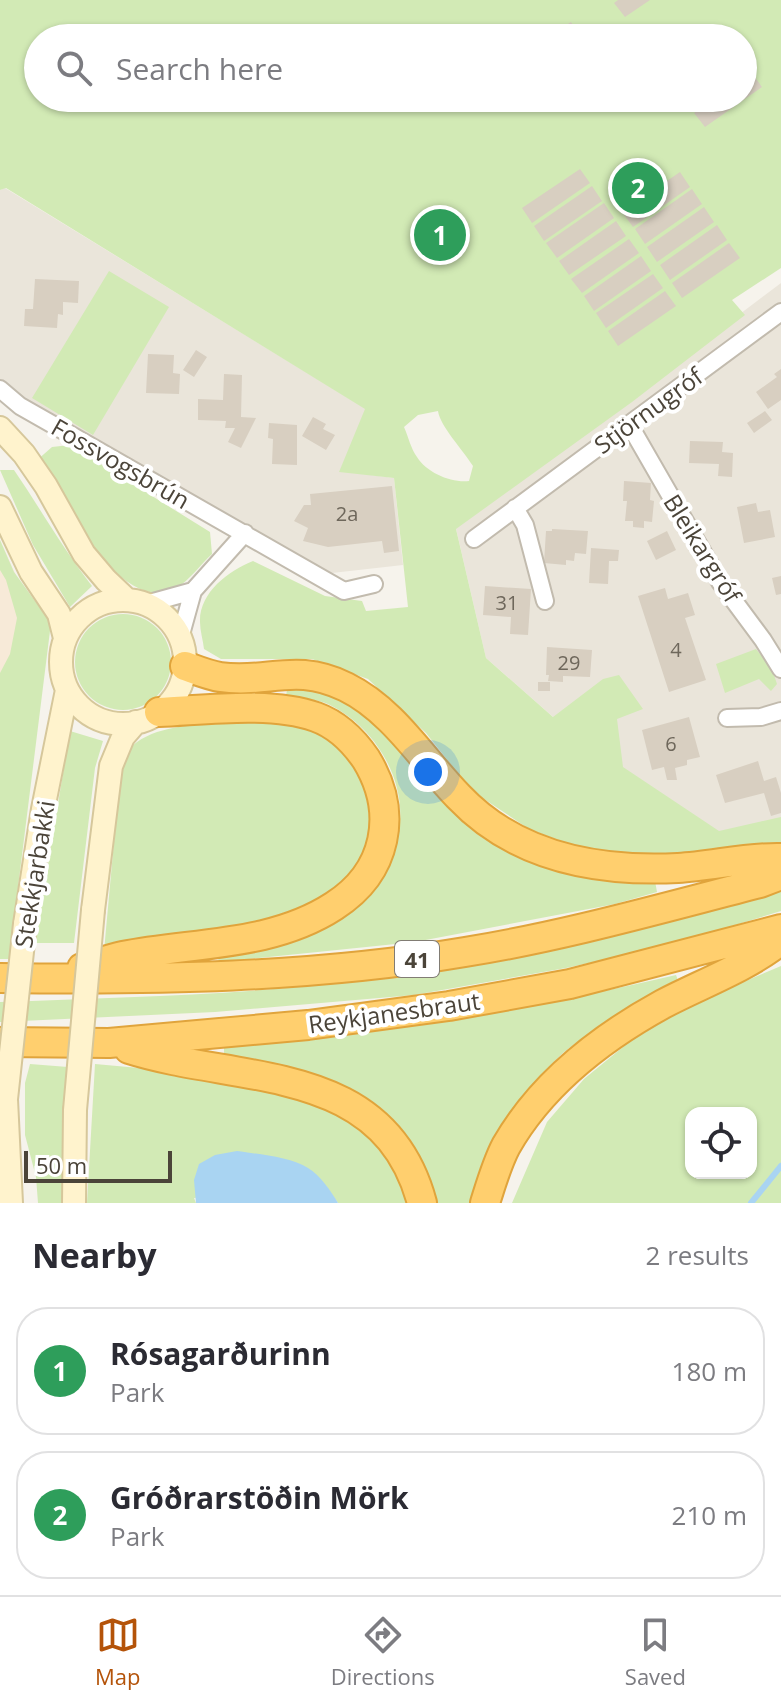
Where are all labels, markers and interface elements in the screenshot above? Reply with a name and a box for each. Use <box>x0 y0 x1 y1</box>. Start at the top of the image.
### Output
search box <box>24 24 757 112</box>
icon: search <box>52 46 96 90</box>
text: Search here <box>116 48 283 89</box>
pin: 2 <box>612 158 664 218</box>
pin: 1 <box>414 205 466 265</box>
street label: Stjörnugróf <box>587 358 711 461</box>
street label: Fossvogsbrún <box>46 410 196 516</box>
street label: Bleikargróf <box>657 487 750 610</box>
house number: 2a <box>336 500 358 527</box>
house number: 31 <box>496 589 518 616</box>
house number: 4 <box>670 636 682 663</box>
house number: 29 <box>558 649 580 676</box>
house number: 6 <box>665 730 677 757</box>
your location <box>408 752 448 792</box>
street label: Stekkjarbakki <box>6 798 62 950</box>
road number: 41 <box>395 941 439 977</box>
street label: Reykjanesbraut <box>306 984 482 1040</box>
map controls <box>685 1107 757 1179</box>
button: locate <box>685 1107 757 1179</box>
scale bar <box>24 1147 172 1183</box>
text: 50 m <box>36 1150 87 1180</box>
text: Nearby <box>32 1232 157 1278</box>
text: 2 results <box>646 1237 749 1273</box>
text: Rósagarðurinn <box>110 1333 331 1374</box>
text: 1 <box>53 1353 67 1389</box>
text: 180 m <box>672 1353 747 1389</box>
text: Park <box>110 1374 164 1410</box>
text: Gróðrarstöðin Mörk <box>110 1477 409 1518</box>
text: 2 <box>53 1497 67 1533</box>
text: 210 m <box>672 1497 747 1533</box>
text: Park <box>110 1518 164 1554</box>
tab: Map <box>95 1613 141 1691</box>
tab: Directions <box>331 1613 435 1691</box>
tab: Saved <box>625 1613 686 1691</box>

